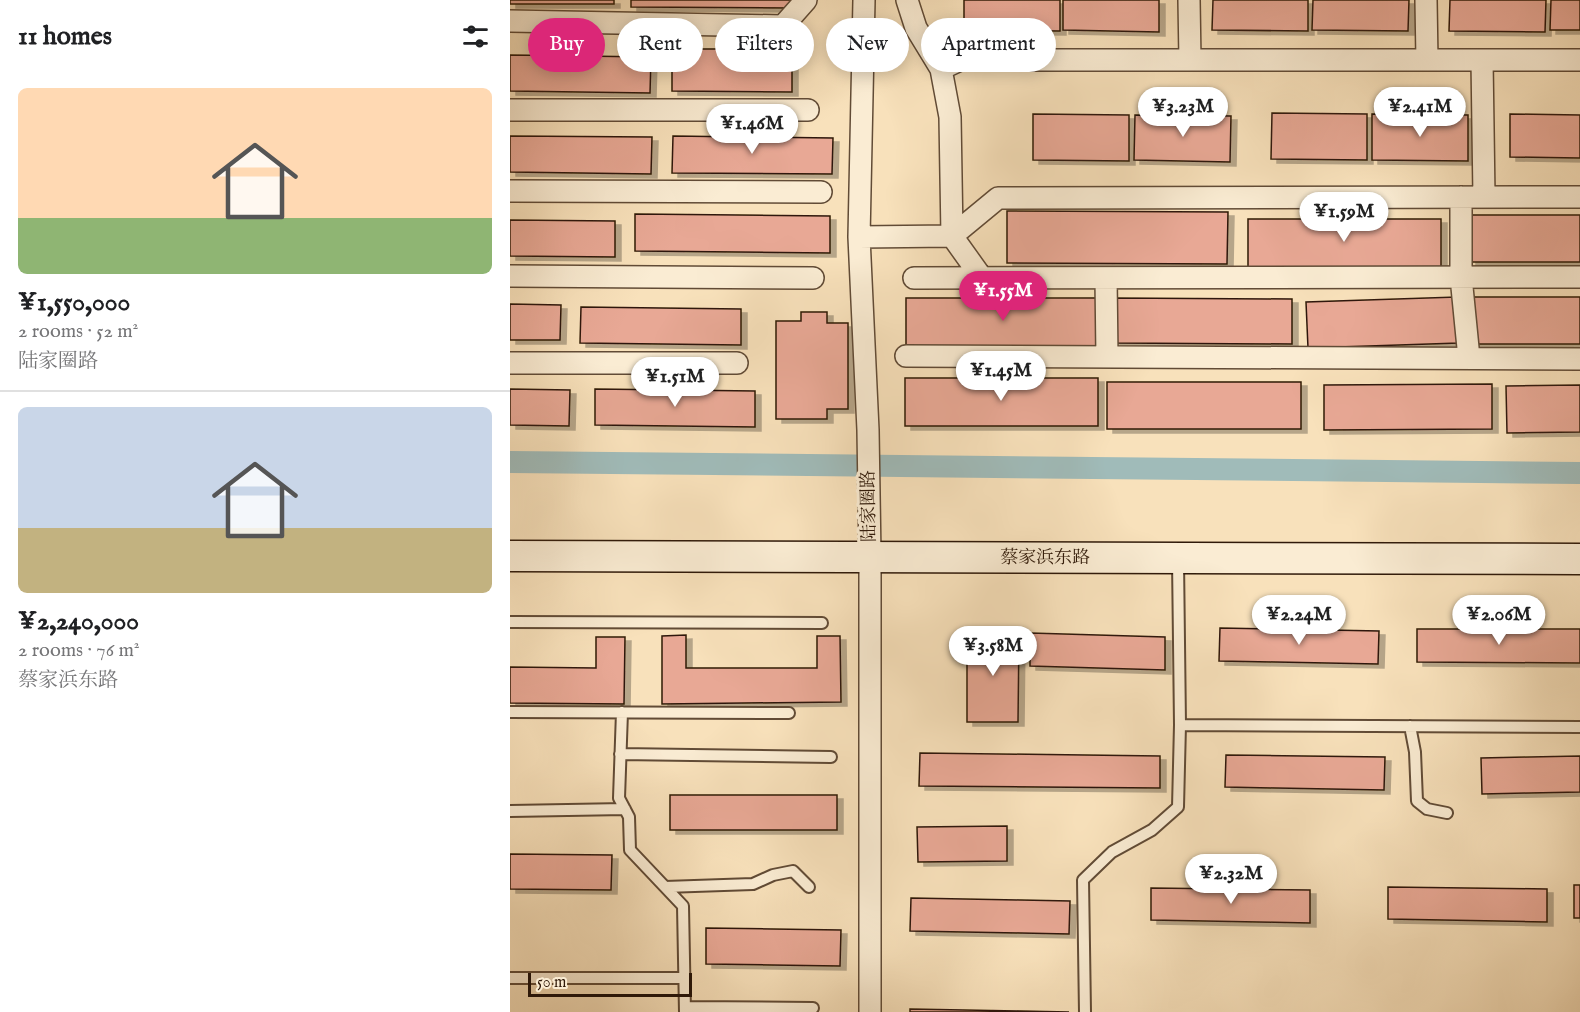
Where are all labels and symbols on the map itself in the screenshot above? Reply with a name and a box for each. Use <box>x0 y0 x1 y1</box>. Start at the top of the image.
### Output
pin: ¥3.23M <box>1134 87 1232 138</box>
pin: ¥2.41M <box>1371 87 1469 138</box>
pin: ¥1.46M <box>703 104 801 155</box>
pin: ¥1.59M <box>1295 192 1393 243</box>
pin: ¥1.55M <box>954 271 1052 322</box>
pin: ¥1.45M <box>952 351 1050 402</box>
pin: ¥1.51M <box>626 357 724 408</box>
street label: 陆家圈路 <box>857 470 882 542</box>
street label: 蔡家浜东路 <box>1000 547 1090 570</box>
pin: ¥2.24M <box>1250 595 1348 646</box>
pin: ¥2.06M <box>1450 595 1548 646</box>
pin: ¥3.58M <box>944 626 1042 677</box>
pin: ¥2.32M <box>1182 854 1280 905</box>
scale bar <box>528 970 692 998</box>

